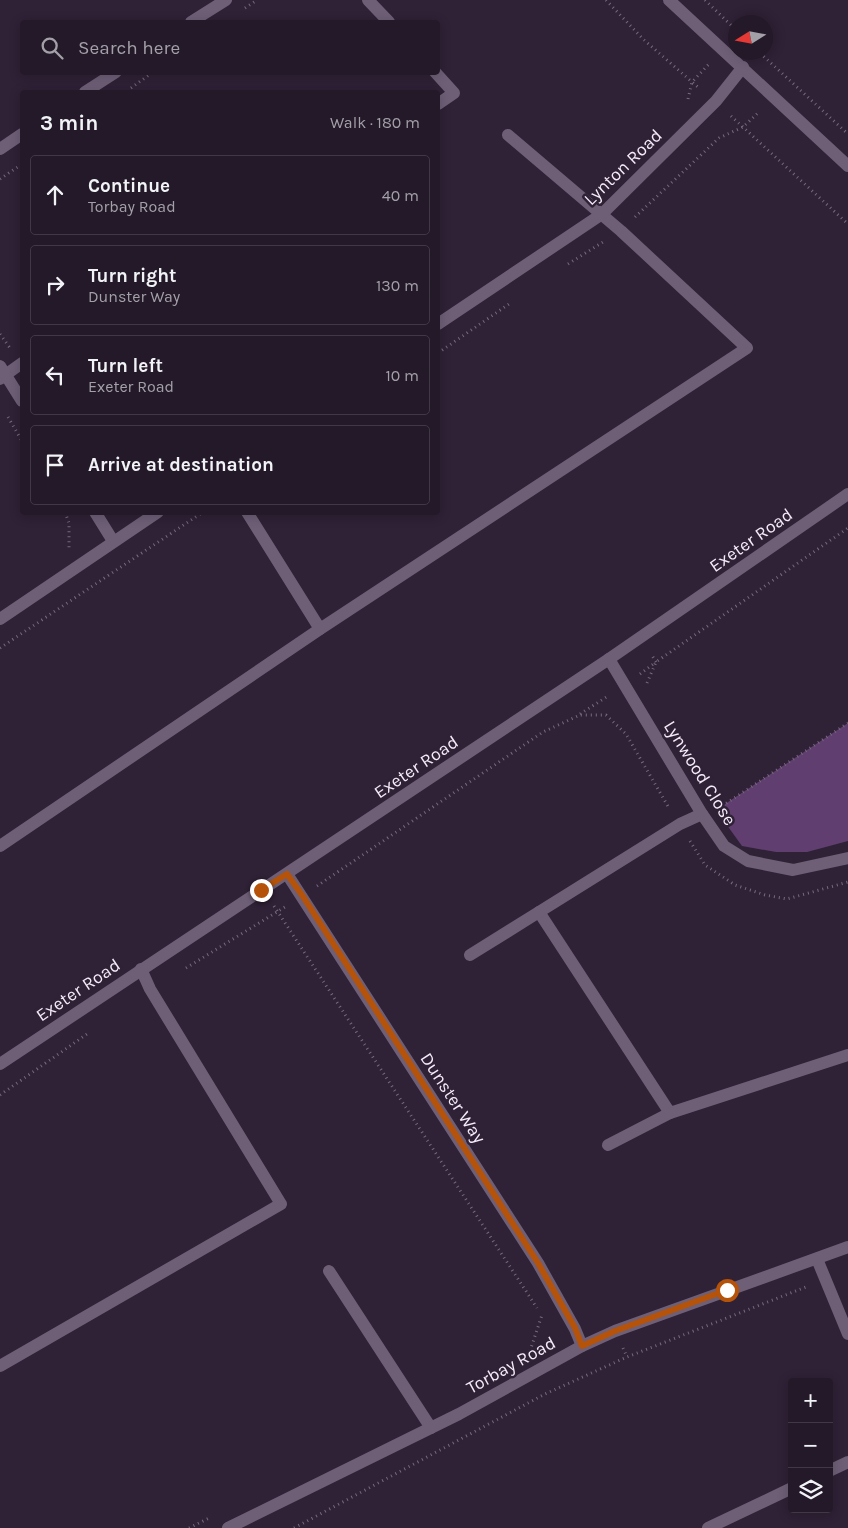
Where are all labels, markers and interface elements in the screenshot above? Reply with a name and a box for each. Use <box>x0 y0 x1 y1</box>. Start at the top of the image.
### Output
north arrow <box>728 15 773 60</box>
search box <box>20 20 440 75</box>
icon: search <box>38 34 66 62</box>
text: Search here <box>78 37 180 59</box>
text: 3 min <box>40 111 98 135</box>
text: Walk · 180 m <box>330 113 420 132</box>
street label: Lynton Road <box>579 124 667 210</box>
text: Continue <box>88 175 170 197</box>
icon: ahead <box>41 181 69 209</box>
text: 40 m <box>382 186 419 205</box>
text: Torbay Road <box>88 197 176 216</box>
text: Turn right <box>88 265 177 287</box>
icon: right <box>41 271 69 299</box>
text: 130 m <box>376 276 419 295</box>
text: Dunster Way <box>88 287 180 306</box>
text: Turn left <box>88 355 163 377</box>
icon: left <box>41 361 69 389</box>
text: 10 m <box>385 366 419 385</box>
text: Exeter Road <box>88 377 174 396</box>
icon: arrive <box>41 451 69 479</box>
text: Arrive at destination <box>88 454 274 476</box>
street label: Exeter Road <box>705 503 797 577</box>
street label: Lynwood Close <box>659 717 741 829</box>
street label: Exeter Road <box>370 731 462 803</box>
route end <box>250 879 273 902</box>
street label: Exeter Road <box>32 954 124 1026</box>
street label: Dunster Way <box>416 1049 491 1148</box>
route start <box>716 1279 739 1302</box>
street label: Torbay Road <box>463 1331 559 1399</box>
map controls <box>788 1378 833 1513</box>
button: + <box>788 1378 833 1423</box>
button: − <box>788 1423 833 1468</box>
button: layers <box>788 1468 833 1513</box>

